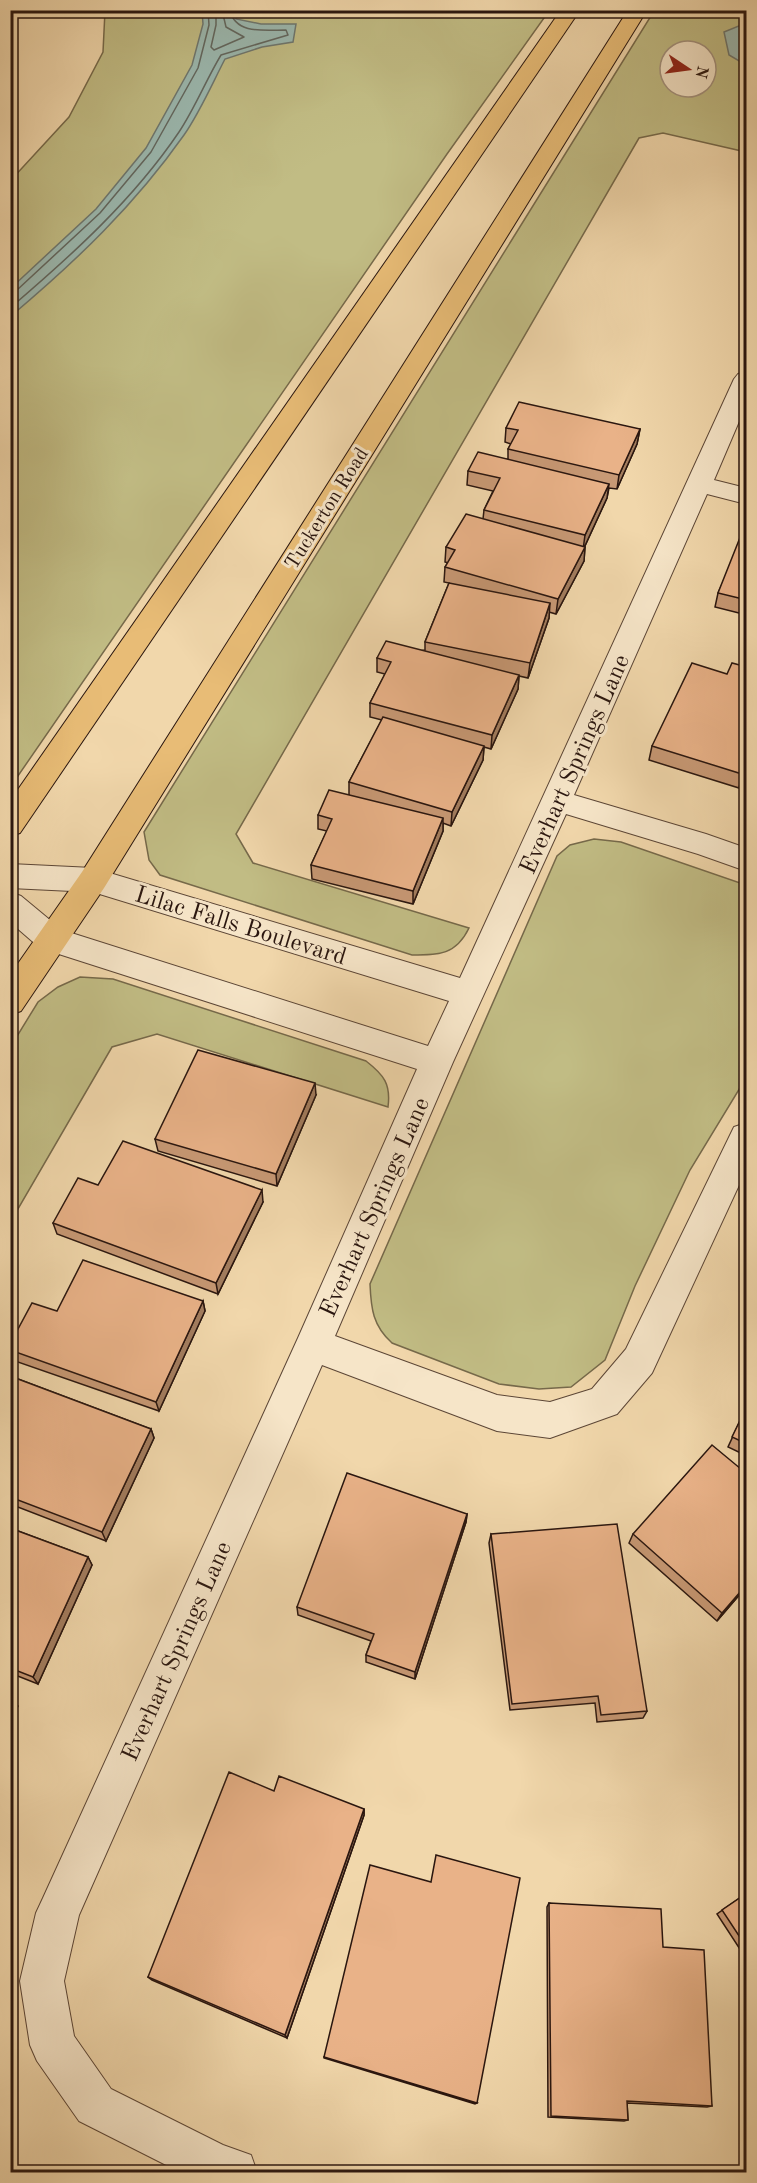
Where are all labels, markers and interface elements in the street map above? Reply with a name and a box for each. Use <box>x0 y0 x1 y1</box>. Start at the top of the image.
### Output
north arrow <box>658 39 718 99</box>
text: N <box>691 64 710 80</box>
street label: Tuckerton Road <box>282 445 373 573</box>
street label: Everhart Springs Lane <box>517 651 635 878</box>
street label: Lilac Falls Boulevard <box>132 883 349 971</box>
street label: Everhart Springs Lane <box>317 1094 435 1321</box>
street label: Everhart Springs Lane <box>119 1538 237 1765</box>

